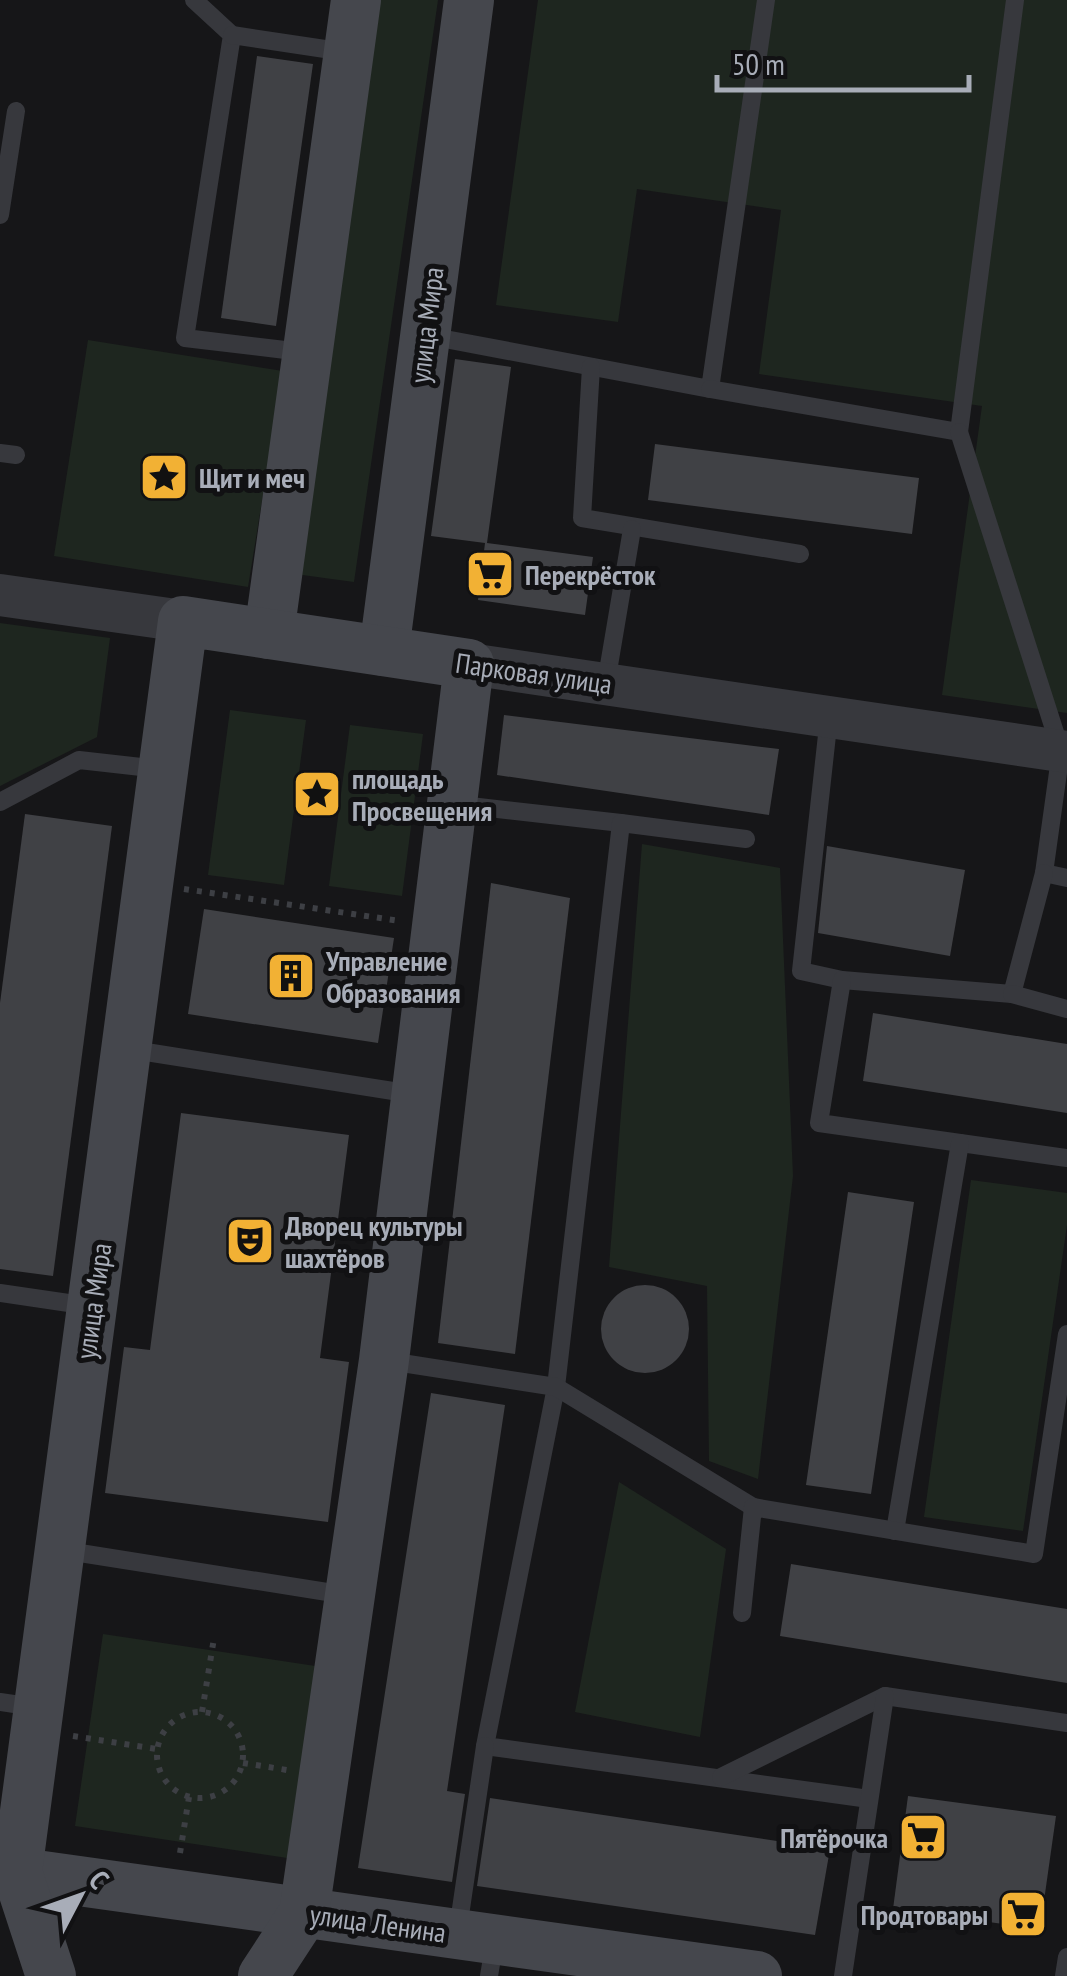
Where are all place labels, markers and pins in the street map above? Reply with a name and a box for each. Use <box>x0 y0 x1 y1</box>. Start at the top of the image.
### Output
place icon: Щит и меч <box>138 451 190 503</box>
place label: Щит и меч <box>199 459 305 496</box>
supermarket icon: Перекрёсток <box>464 548 516 600</box>
place label: Перекрёсток <box>525 556 656 593</box>
place label: площадь Просвещения <box>352 760 492 829</box>
place icon: площадь Просвещения <box>291 768 343 820</box>
place label: Управление Образования <box>325 942 461 1011</box>
building icon: Управление Образования <box>265 950 317 1002</box>
place label: Дворец культуры шахтёров <box>285 1207 463 1276</box>
theatre icon: Дворец культуры шахтёров <box>224 1215 276 1267</box>
supermarket icon: Пятёрочка <box>897 1811 949 1863</box>
place label: Пятёрочка <box>780 1819 888 1856</box>
supermarket icon: Продтовары <box>997 1888 1049 1940</box>
place label: Продтовары <box>861 1896 988 1933</box>

